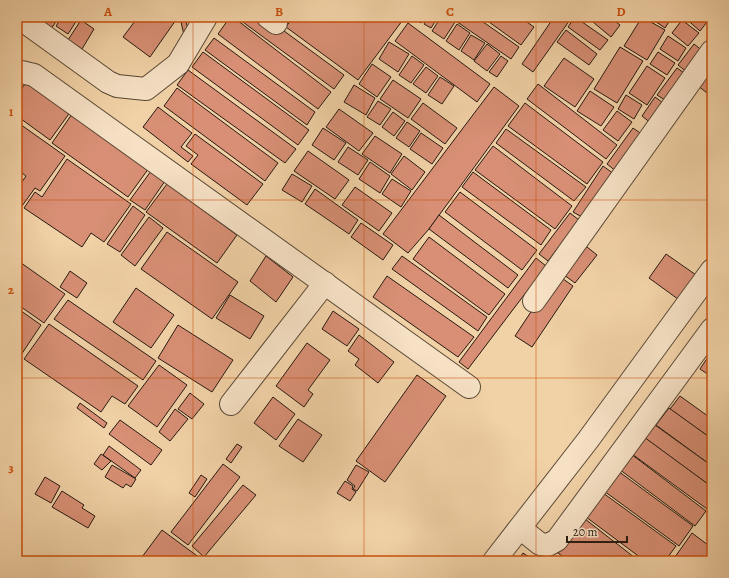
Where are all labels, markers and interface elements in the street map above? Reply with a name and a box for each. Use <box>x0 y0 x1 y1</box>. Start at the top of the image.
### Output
text: A <box>103 3 113 20</box>
text: B <box>275 3 283 20</box>
text: C <box>446 3 454 20</box>
text: D <box>616 3 626 20</box>
text: 1 <box>9 103 14 120</box>
text: 2 <box>8 281 15 298</box>
text: 3 <box>8 459 14 476</box>
scale bar <box>567 518 627 544</box>
text: 20 m <box>573 524 597 540</box>

